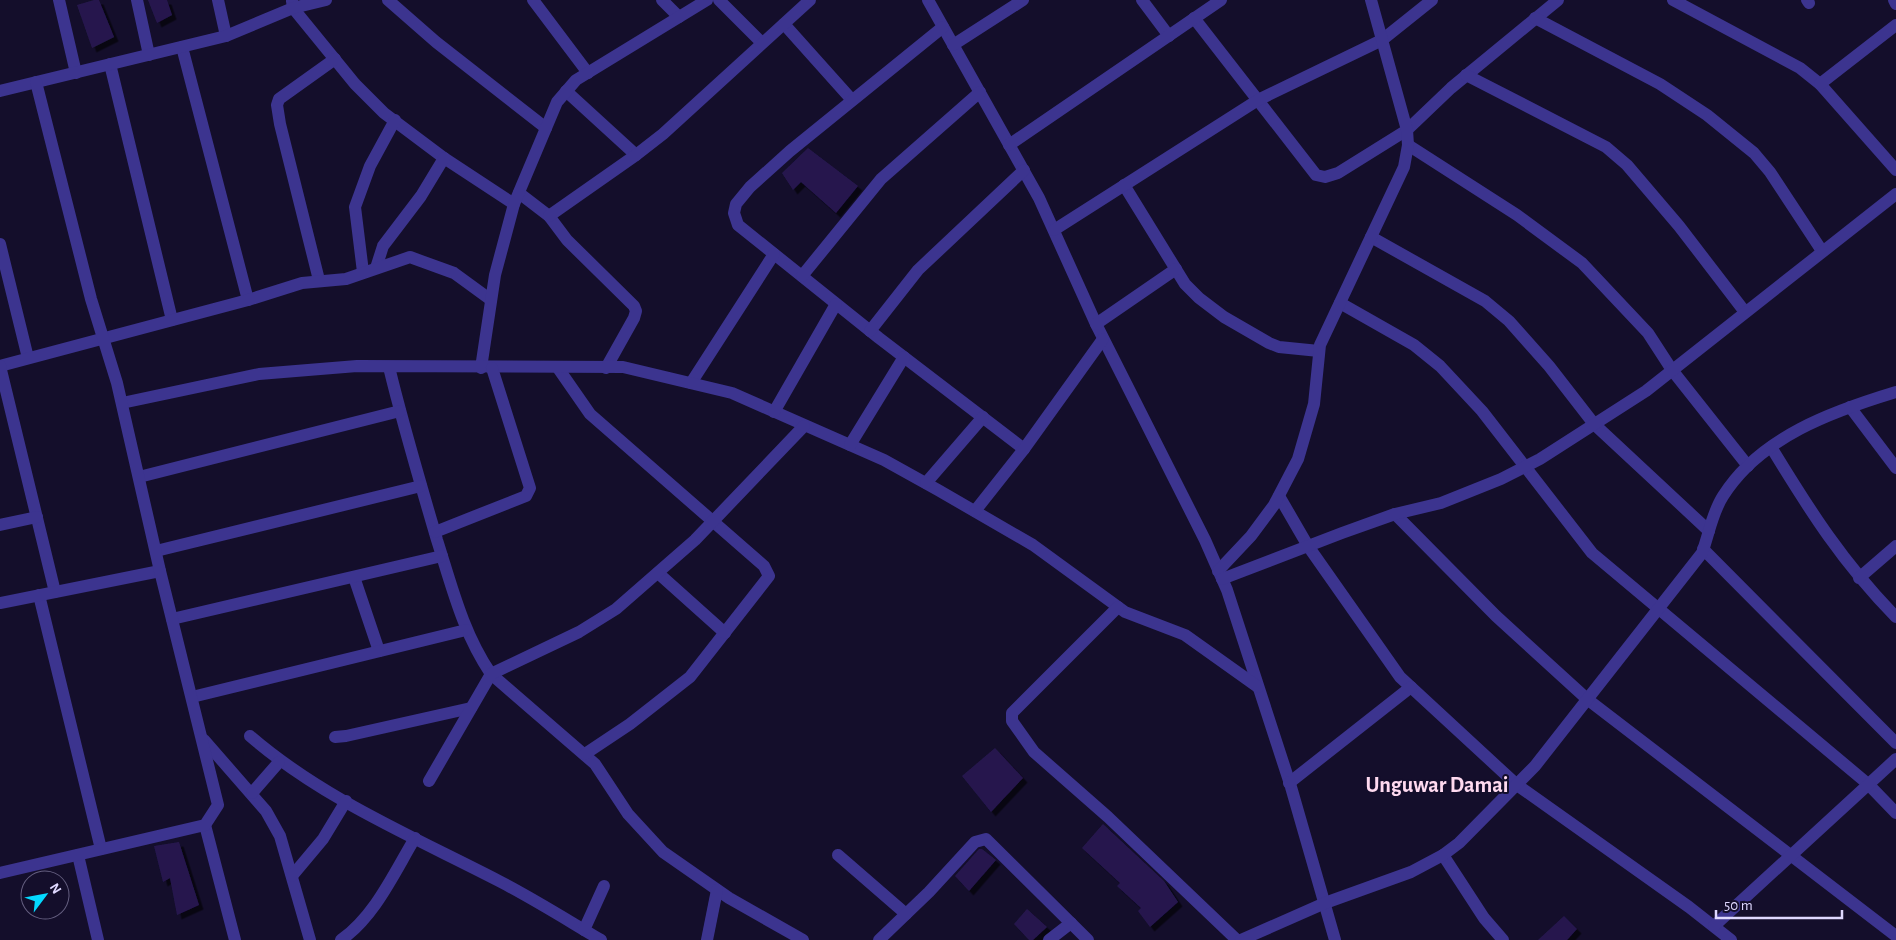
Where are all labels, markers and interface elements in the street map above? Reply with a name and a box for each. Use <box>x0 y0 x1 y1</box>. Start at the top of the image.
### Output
district label: Unguwar Damai <box>1365 774 1509 796</box>
north arrow <box>20 870 70 920</box>
text: N <box>47 881 64 896</box>
scale bar <box>1716 888 1842 920</box>
text: 50 m <box>1724 898 1753 913</box>

